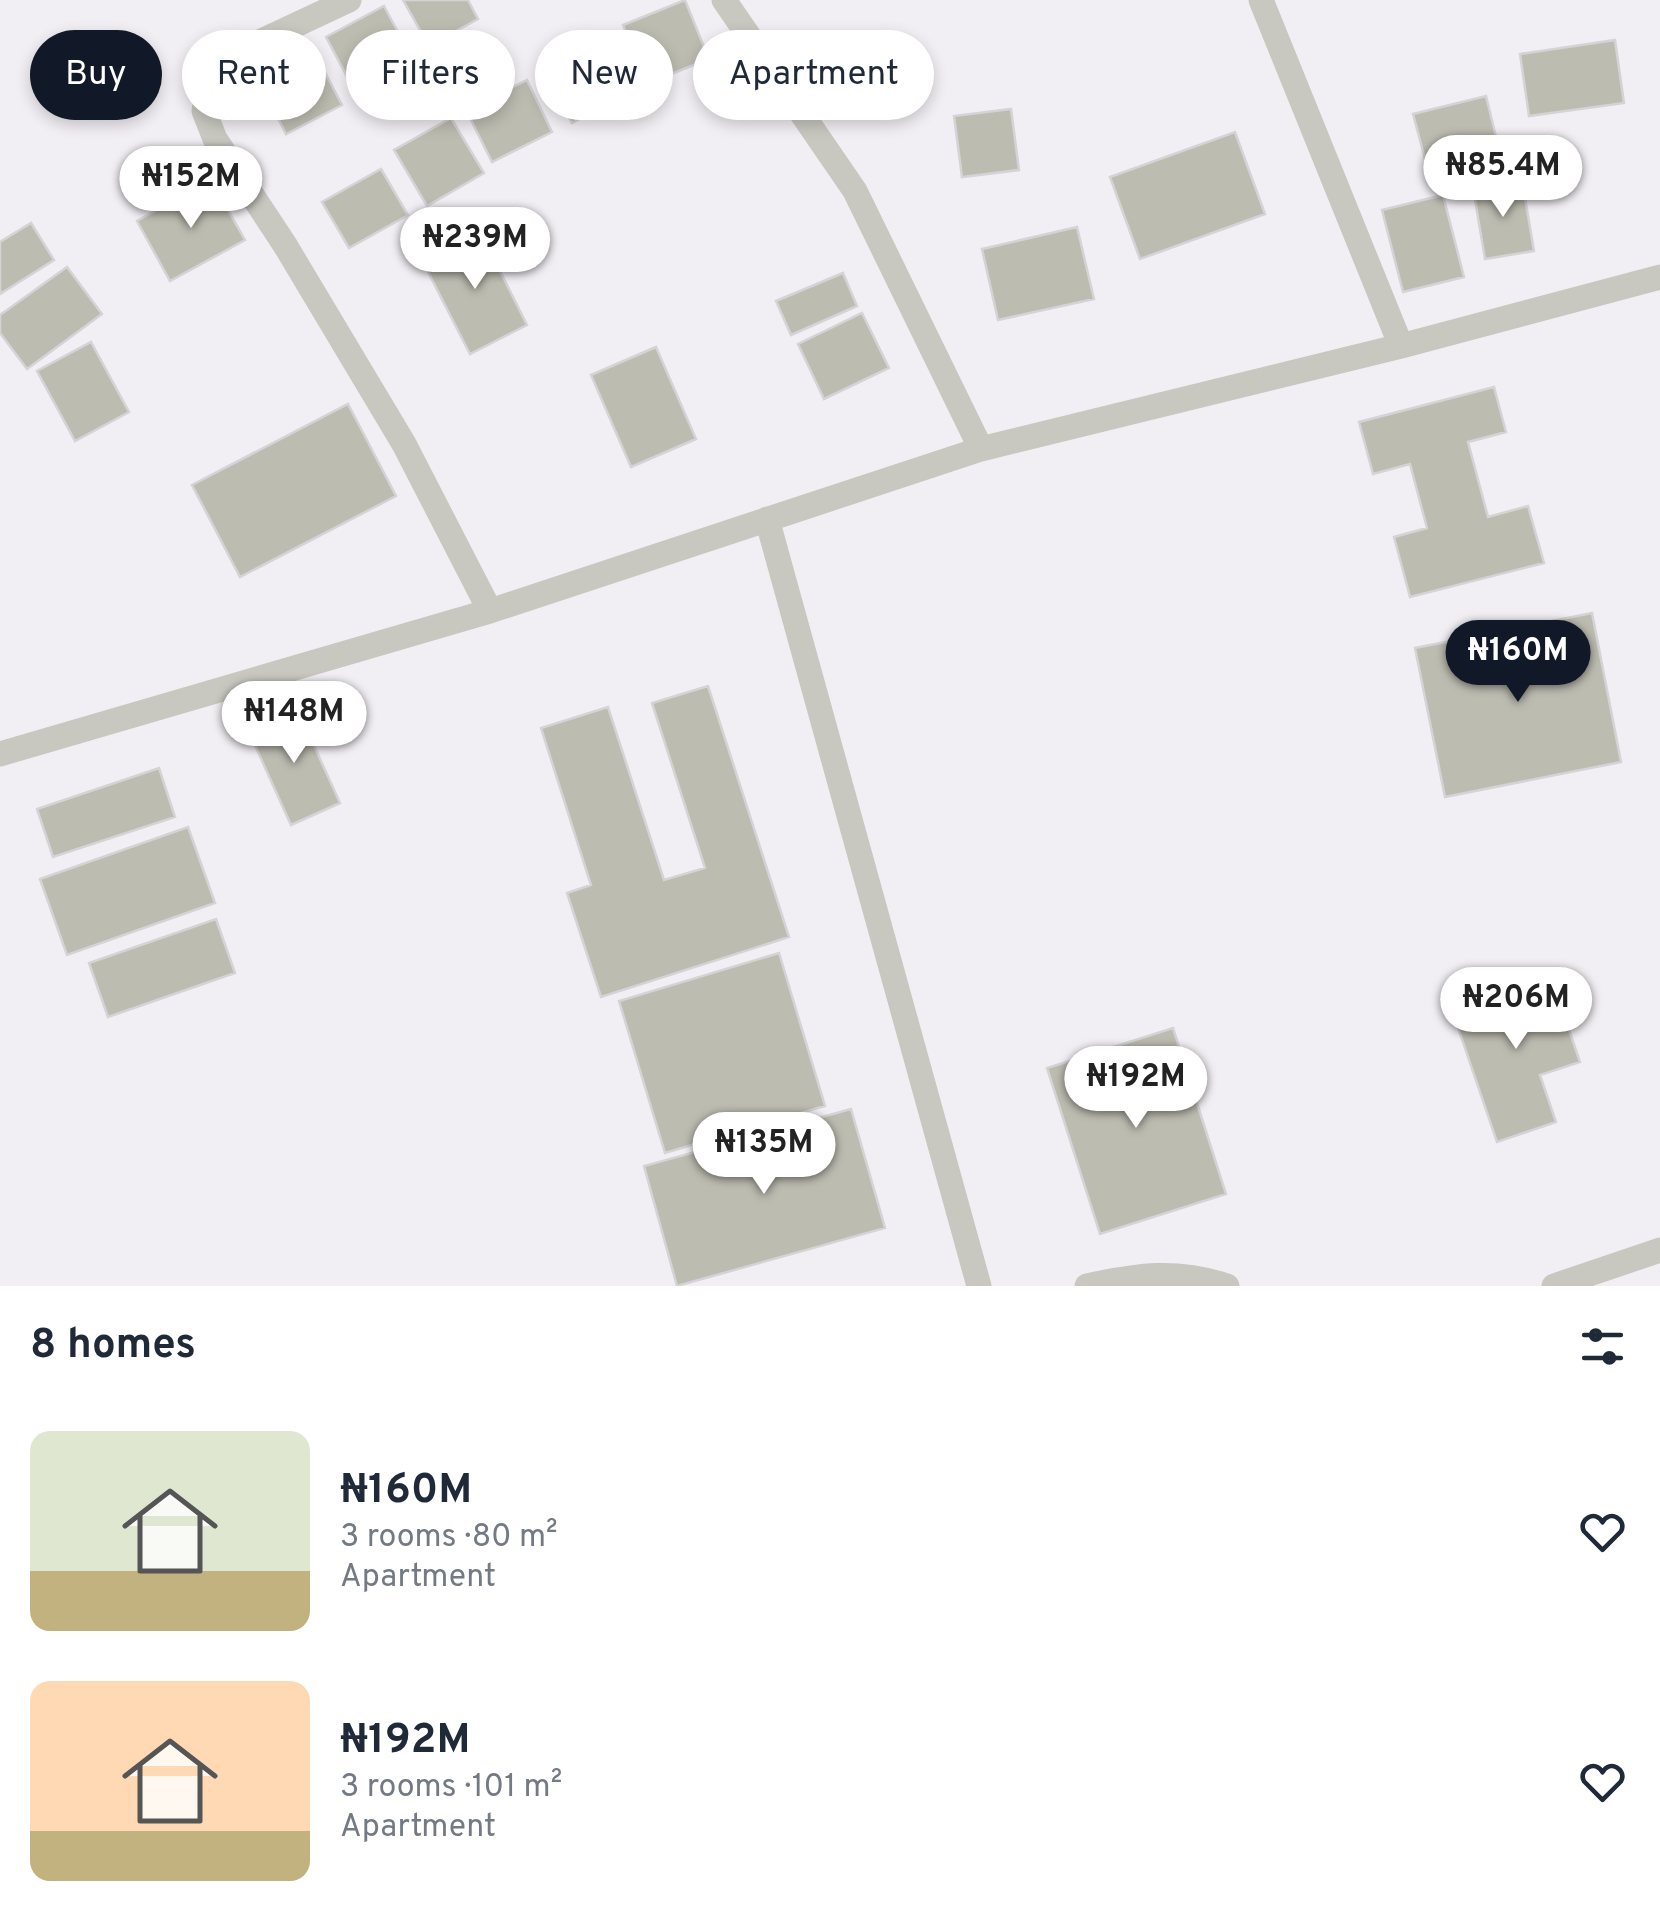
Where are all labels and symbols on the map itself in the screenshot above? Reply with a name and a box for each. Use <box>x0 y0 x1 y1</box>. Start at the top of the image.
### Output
pin: ₦85.4M <box>1422 135 1584 220</box>
pin: ₦152M <box>121 146 261 231</box>
pin: ₦239M <box>405 207 545 292</box>
pin: ₦160M <box>1448 620 1588 705</box>
pin: ₦148M <box>224 681 364 766</box>
pin: ₦206M <box>1446 967 1586 1052</box>
pin: ₦192M <box>1066 1046 1206 1131</box>
pin: ₦135M <box>694 1112 834 1197</box>

